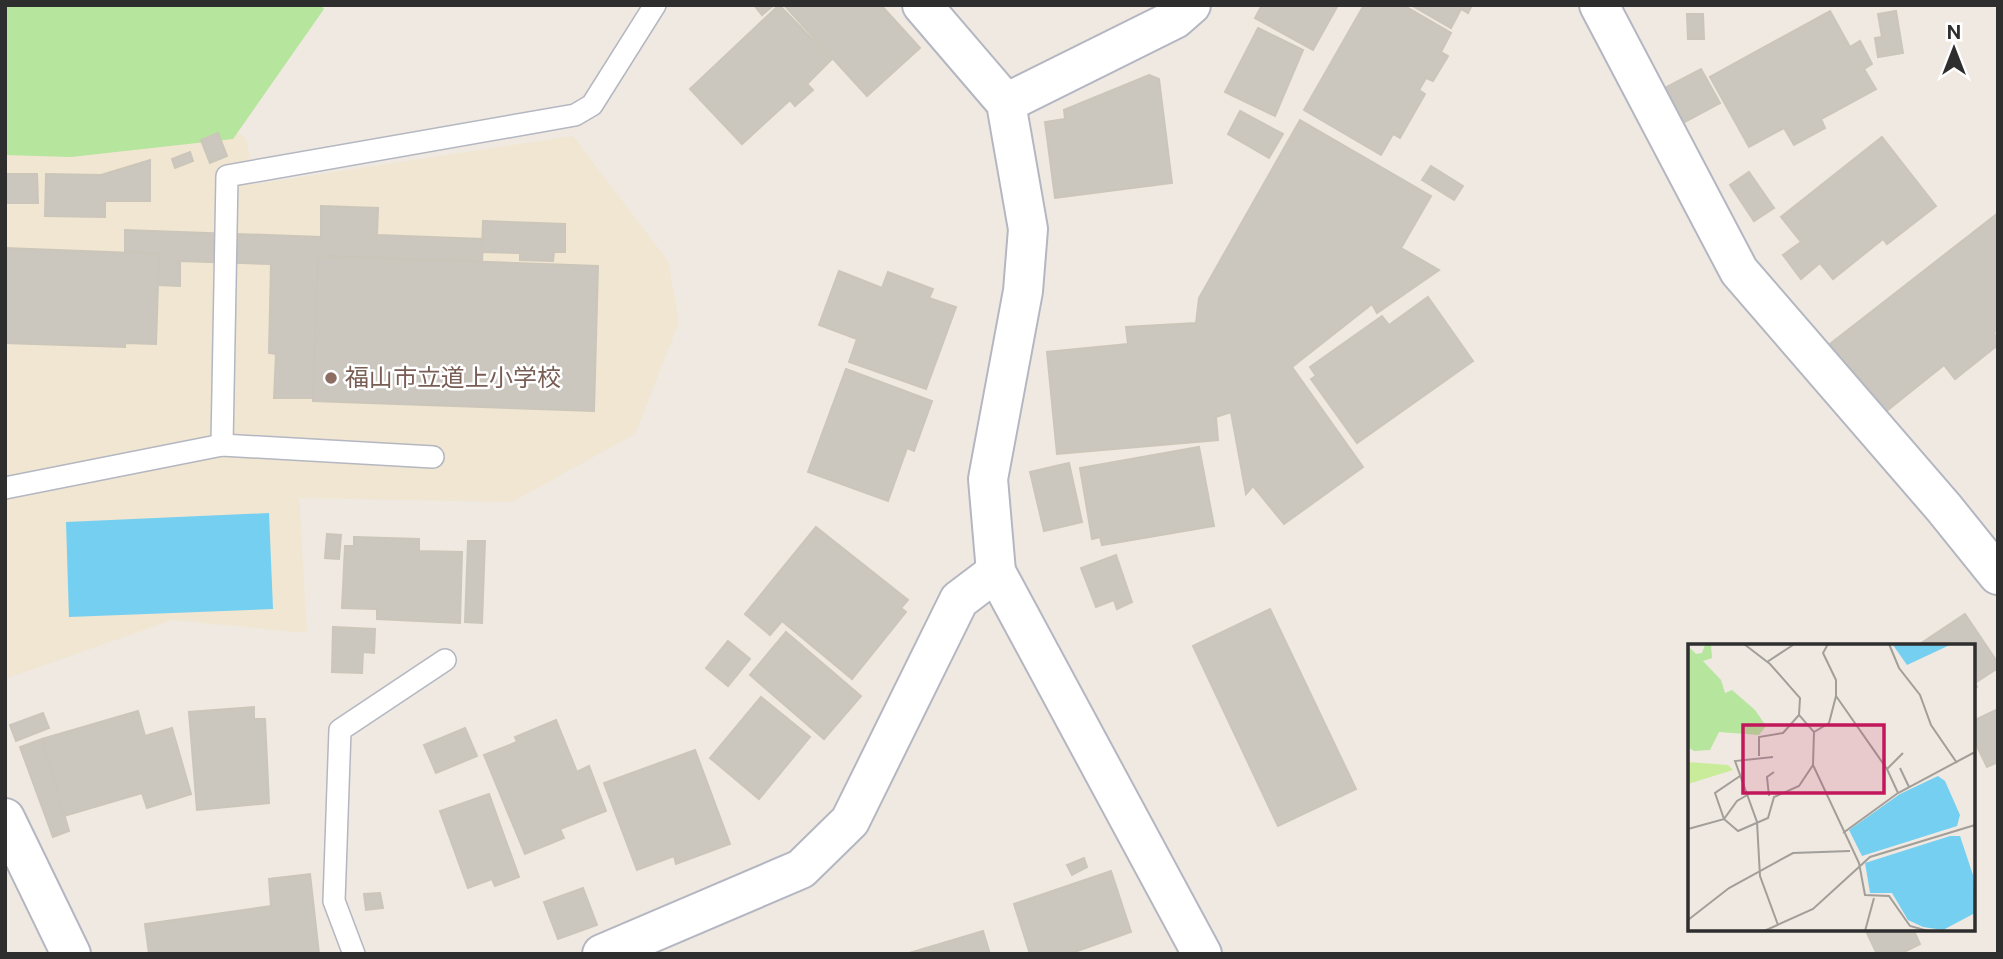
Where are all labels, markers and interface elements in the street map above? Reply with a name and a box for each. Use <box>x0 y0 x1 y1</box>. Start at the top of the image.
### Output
north arrow <box>1919 14 1989 84</box>
text: N <box>1947 21 1961 43</box>
place label: 福山市立道上小学校 <box>345 363 561 391</box>
marker: 福山市立道上小学校 <box>323 370 339 386</box>
inset map <box>1688 644 1975 931</box>

